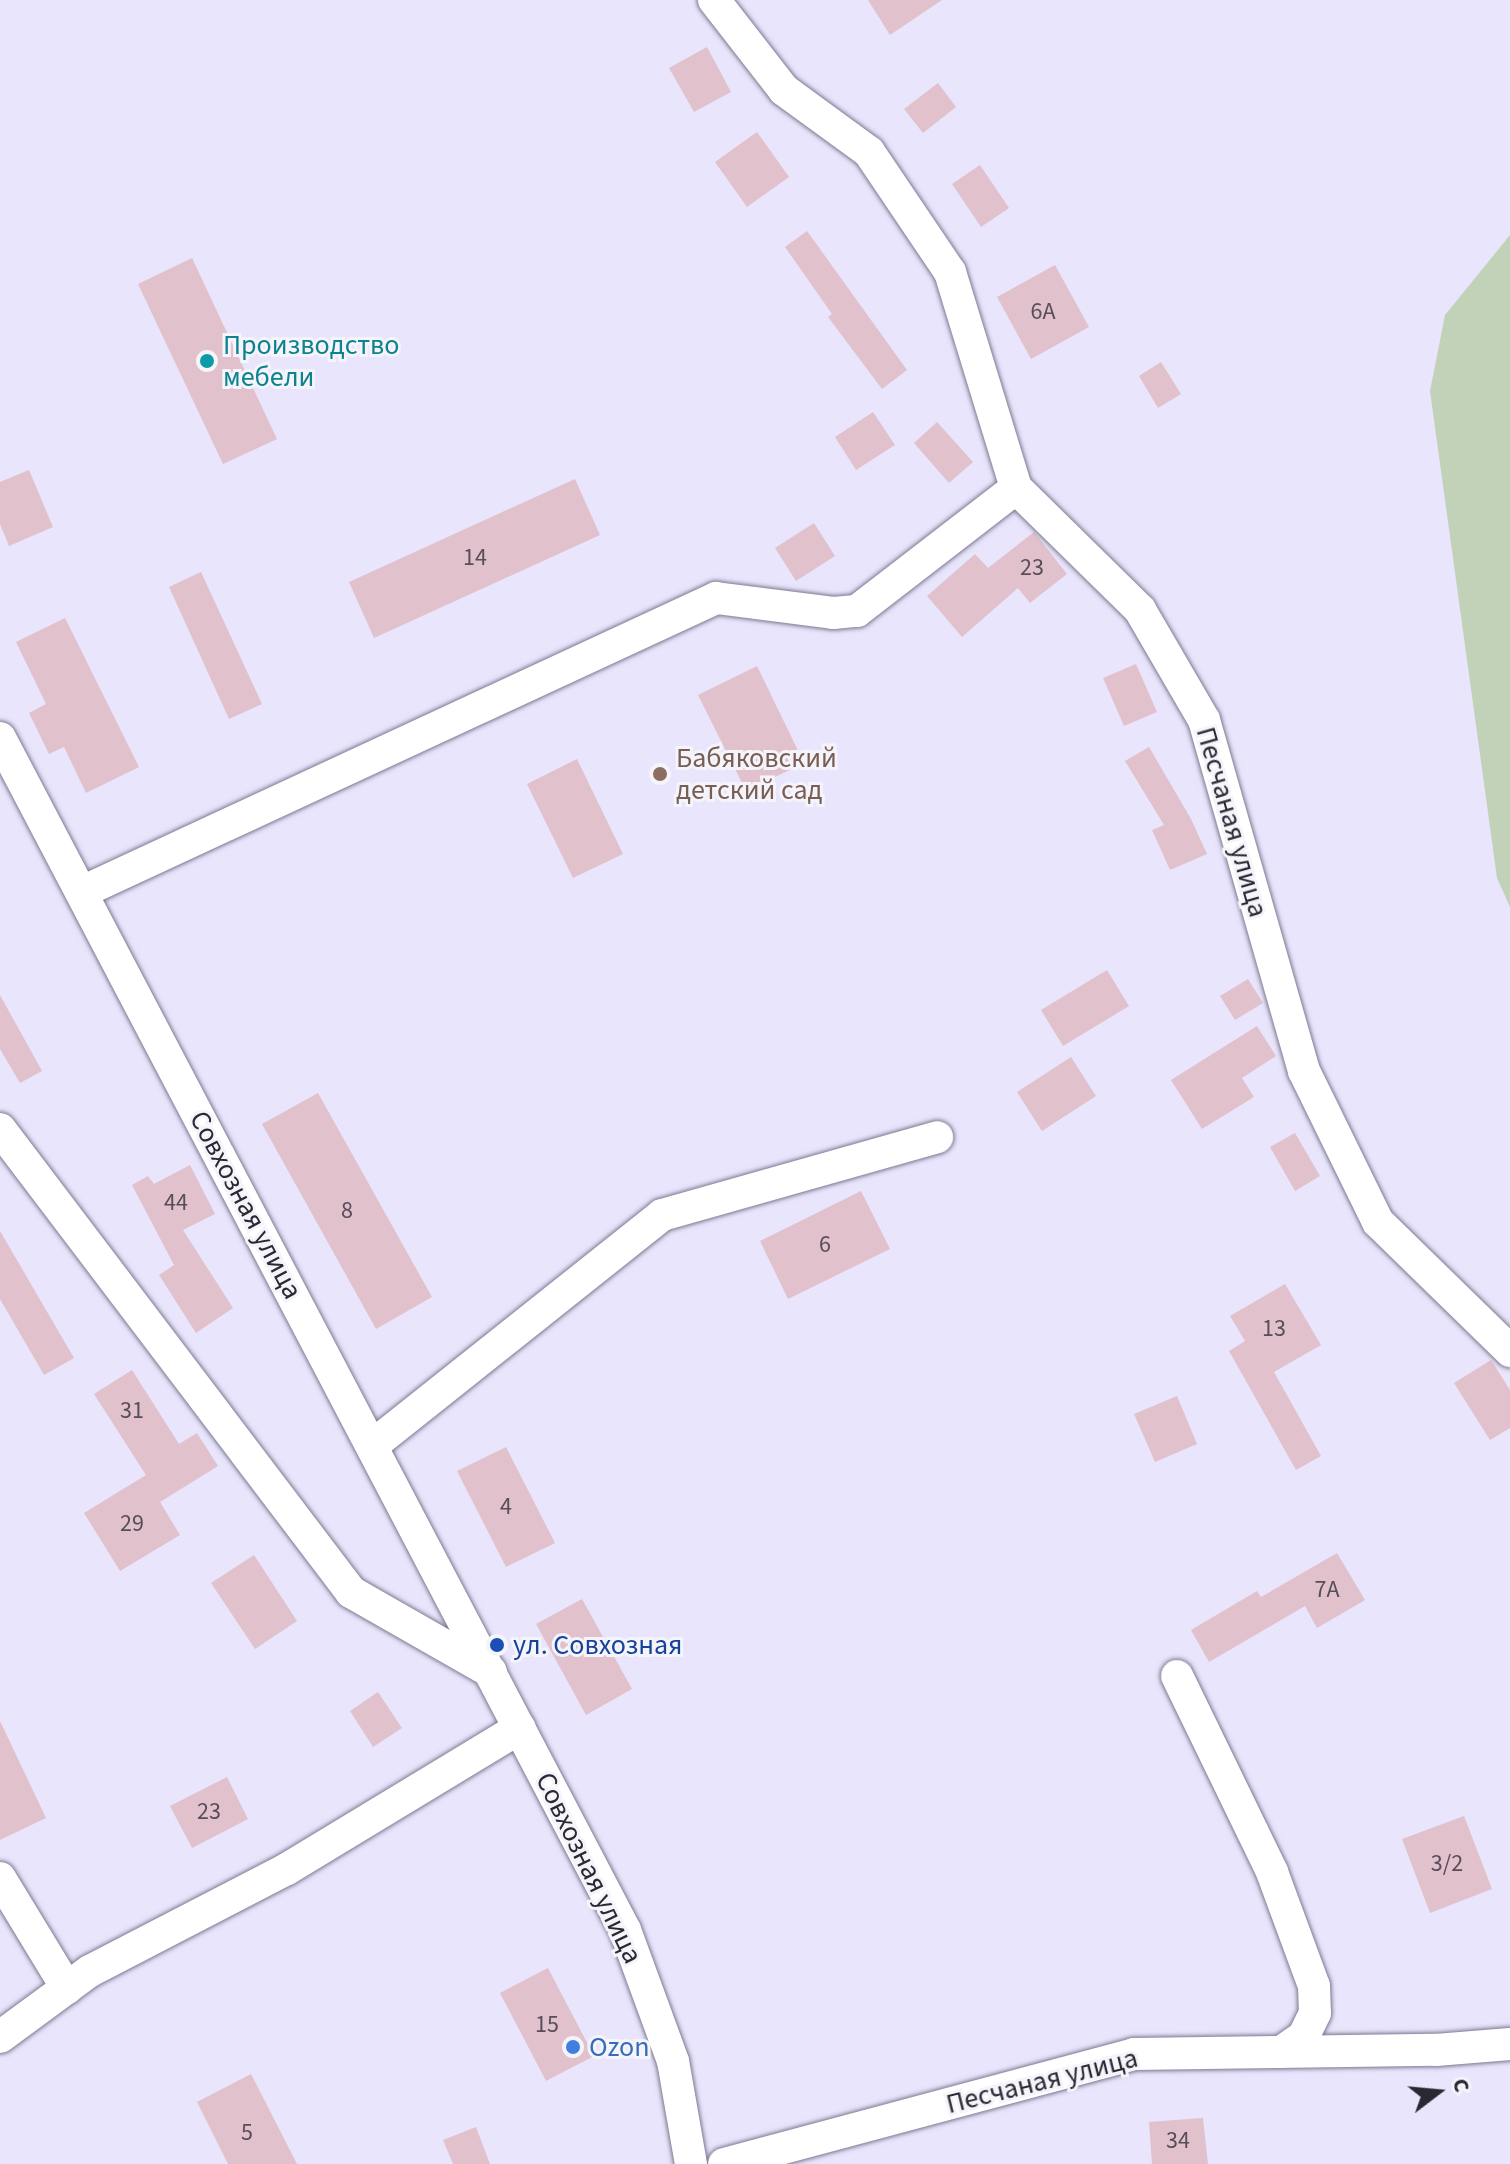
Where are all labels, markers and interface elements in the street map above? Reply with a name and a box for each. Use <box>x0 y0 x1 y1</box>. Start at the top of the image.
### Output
house number: 6А <box>1031 298 1055 326</box>
place label: Производство мебели <box>223 328 399 394</box>
marker: Производство мебели <box>198 352 216 370</box>
house number: 14 <box>463 544 487 572</box>
house number: 23 <box>1020 554 1044 582</box>
street label: Песчаная улица <box>1189 723 1275 921</box>
place label: Бабяковский детский сад <box>676 741 837 807</box>
marker: Бабяковский детский сад <box>651 765 669 783</box>
street label: Совхозная улица <box>182 1105 310 1305</box>
house number: 44 <box>164 1189 188 1217</box>
house number: 8 <box>341 1197 353 1225</box>
house number: 6 <box>819 1231 831 1259</box>
house number: 13 <box>1262 1315 1286 1343</box>
house number: 31 <box>120 1397 144 1425</box>
house number: 4 <box>500 1493 512 1521</box>
house number: 29 <box>120 1510 144 1538</box>
house number: 7А <box>1315 1576 1339 1604</box>
place label: ул. Совхозная <box>513 1628 682 1662</box>
marker: ул. Совхозная <box>488 1636 506 1654</box>
street label: Совхозная улица <box>528 1767 650 1969</box>
house number: 23 <box>197 1798 221 1826</box>
house number: 3/2 <box>1431 1850 1463 1878</box>
house number: 15 <box>535 2011 559 2039</box>
place label: Ozon <box>589 2030 649 2064</box>
marker: Ozon <box>564 2038 582 2056</box>
street label: Песчаная улица <box>943 2041 1141 2121</box>
north arrow <box>1398 2052 1478 2132</box>
text: С <box>1444 2075 1478 2096</box>
house number: 5 <box>241 2119 253 2147</box>
house number: 34 <box>1166 2127 1190 2155</box>

